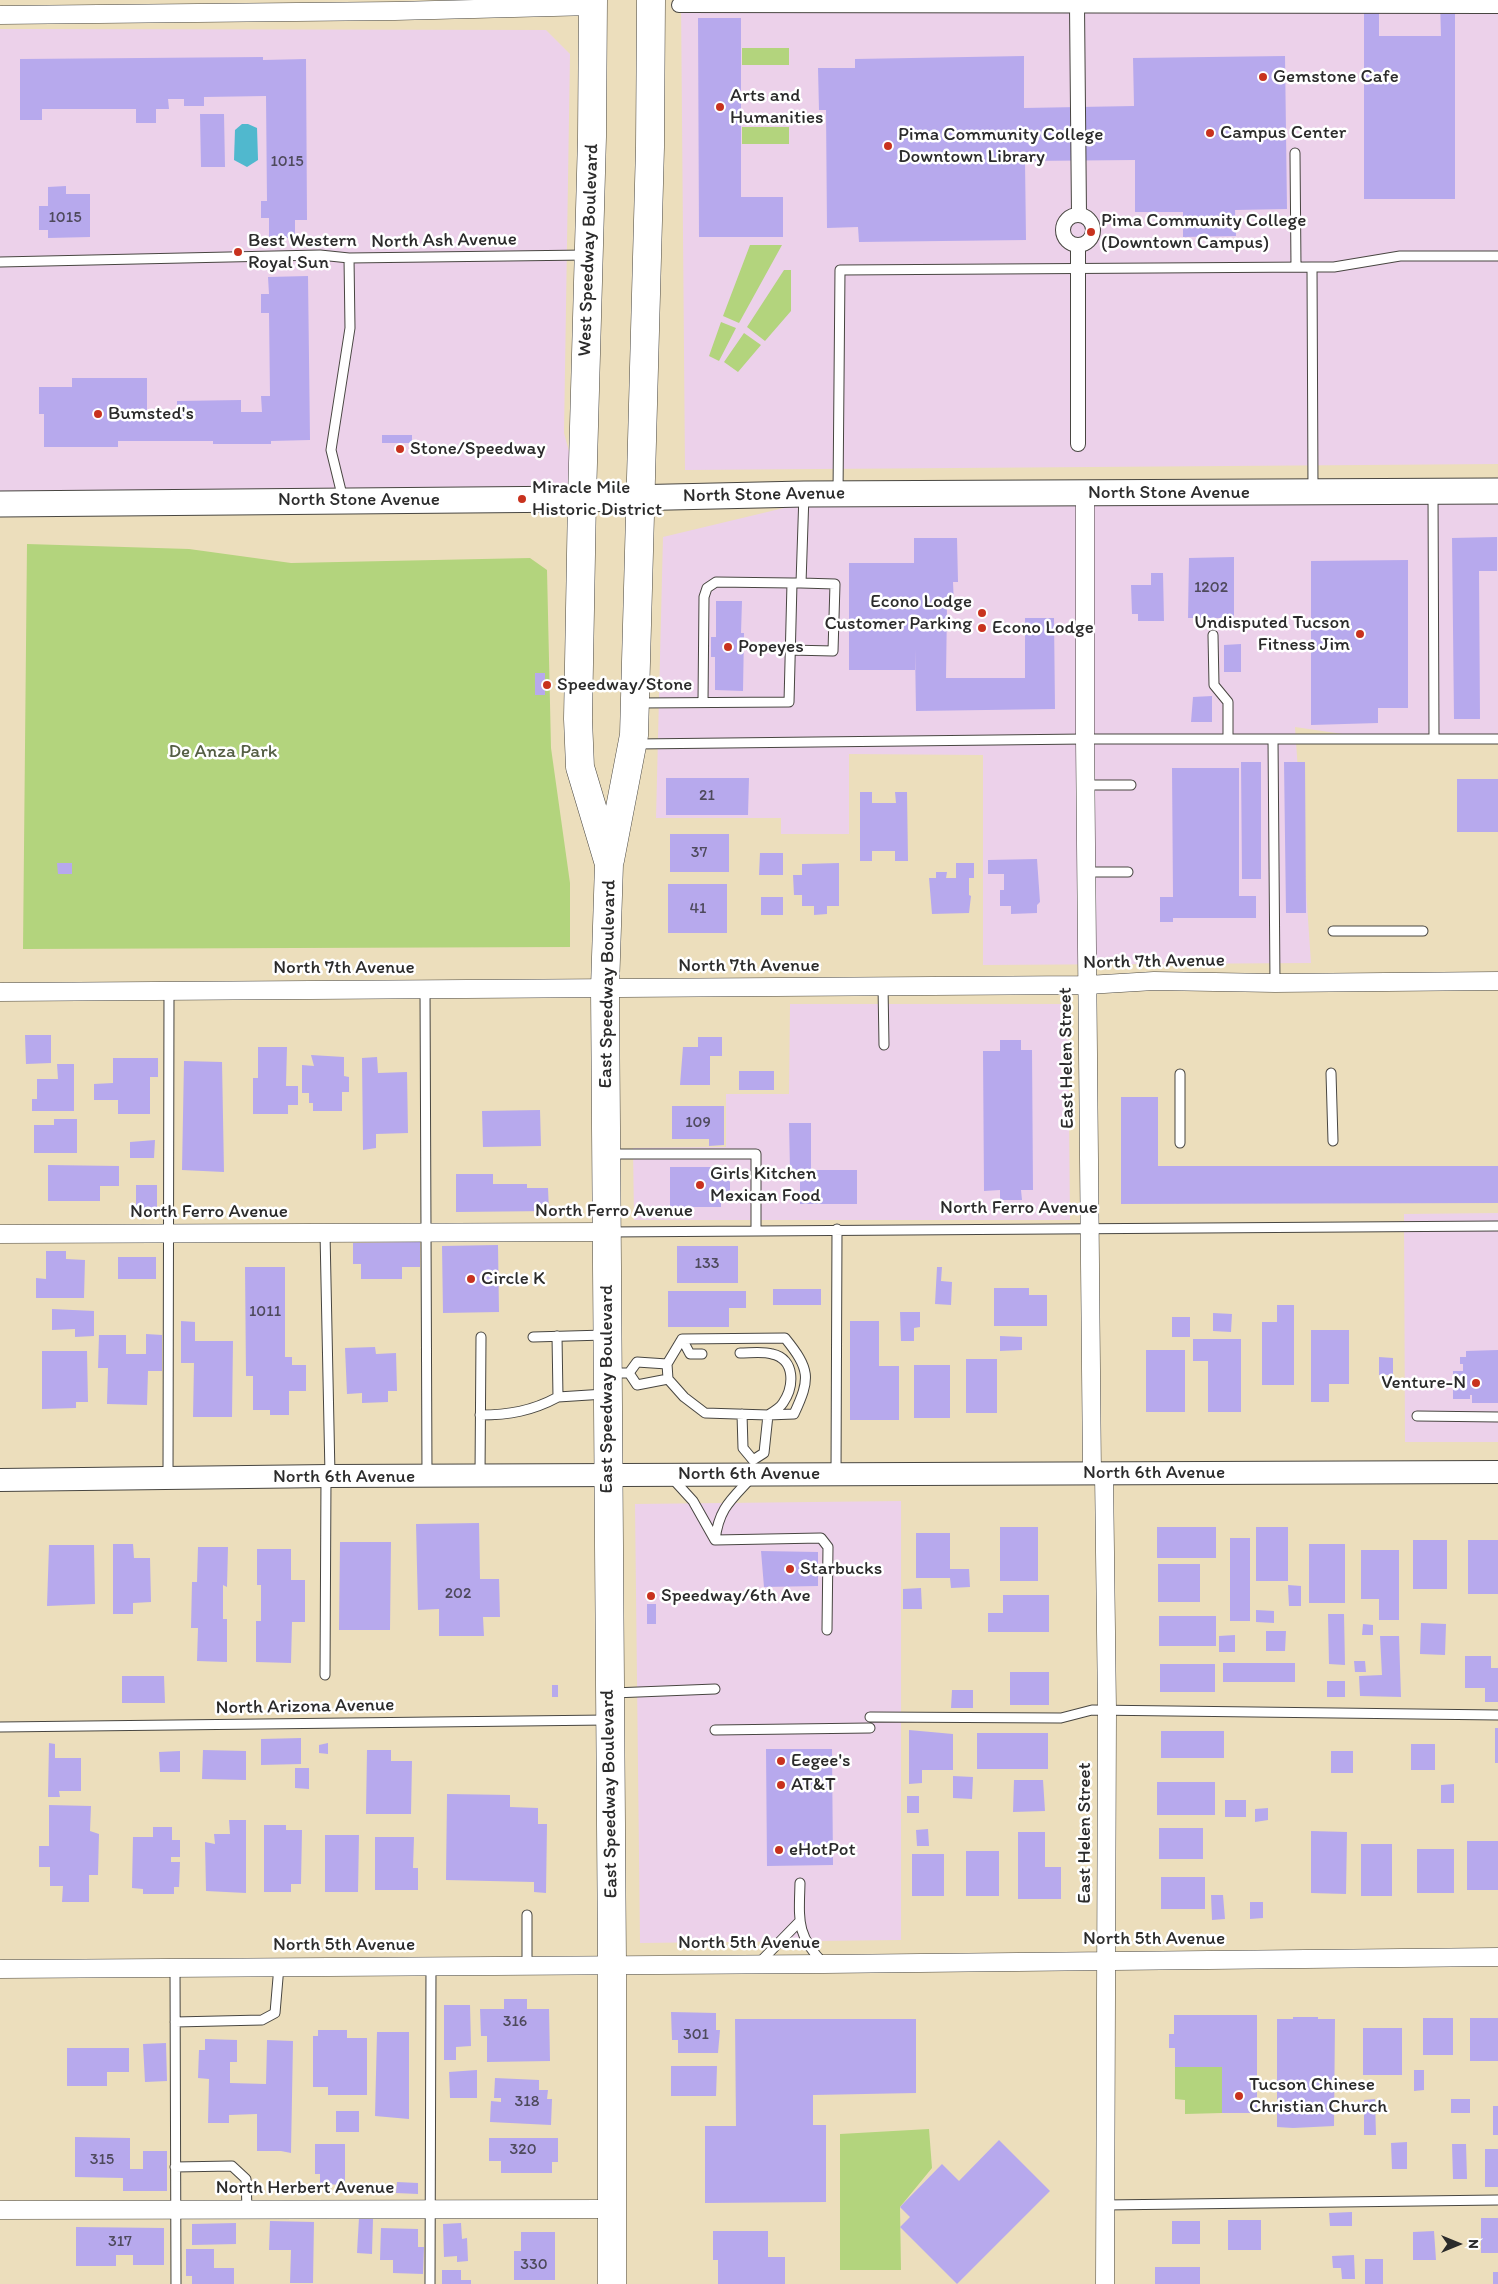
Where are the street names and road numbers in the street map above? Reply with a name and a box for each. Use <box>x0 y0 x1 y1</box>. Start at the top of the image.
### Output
street label: West Speedway Boulevard <box>574 143 604 357</box>
street label: North Ash Avenue <box>371 228 517 254</box>
street label: North Stone Avenue <box>683 482 845 508</box>
street label: North Stone Avenue <box>1088 482 1250 504</box>
street label: North Stone Avenue <box>278 489 440 511</box>
street label: East Speedway Boulevard <box>595 879 621 1089</box>
street label: North 7th Avenue <box>1083 949 1225 975</box>
street label: North 7th Avenue <box>678 955 820 977</box>
street label: North 7th Avenue <box>273 957 415 979</box>
street label: East Helen Street <box>1054 987 1080 1129</box>
street label: North Ferro Avenue <box>940 1197 1098 1219</box>
street label: North Ferro Avenue <box>535 1200 693 1222</box>
street label: North Ferro Avenue <box>130 1201 288 1223</box>
street label: East Speedway Boulevard <box>596 1285 618 1493</box>
street label: North 6th Avenue <box>1083 1462 1225 1484</box>
street label: North 6th Avenue <box>678 1463 820 1485</box>
street label: North 6th Avenue <box>273 1466 415 1488</box>
street label: East Speedway Boulevard <box>597 1689 623 1899</box>
street label: North Arizona Avenue <box>215 1694 395 1720</box>
street label: East Helen Street <box>1074 1762 1096 1904</box>
street label: North 5th Avenue <box>1083 1928 1225 1950</box>
street label: North 5th Avenue <box>678 1932 820 1954</box>
street label: North 5th Avenue <box>273 1934 415 1956</box>
street label: North Herbert Avenue <box>216 2177 394 2199</box>

